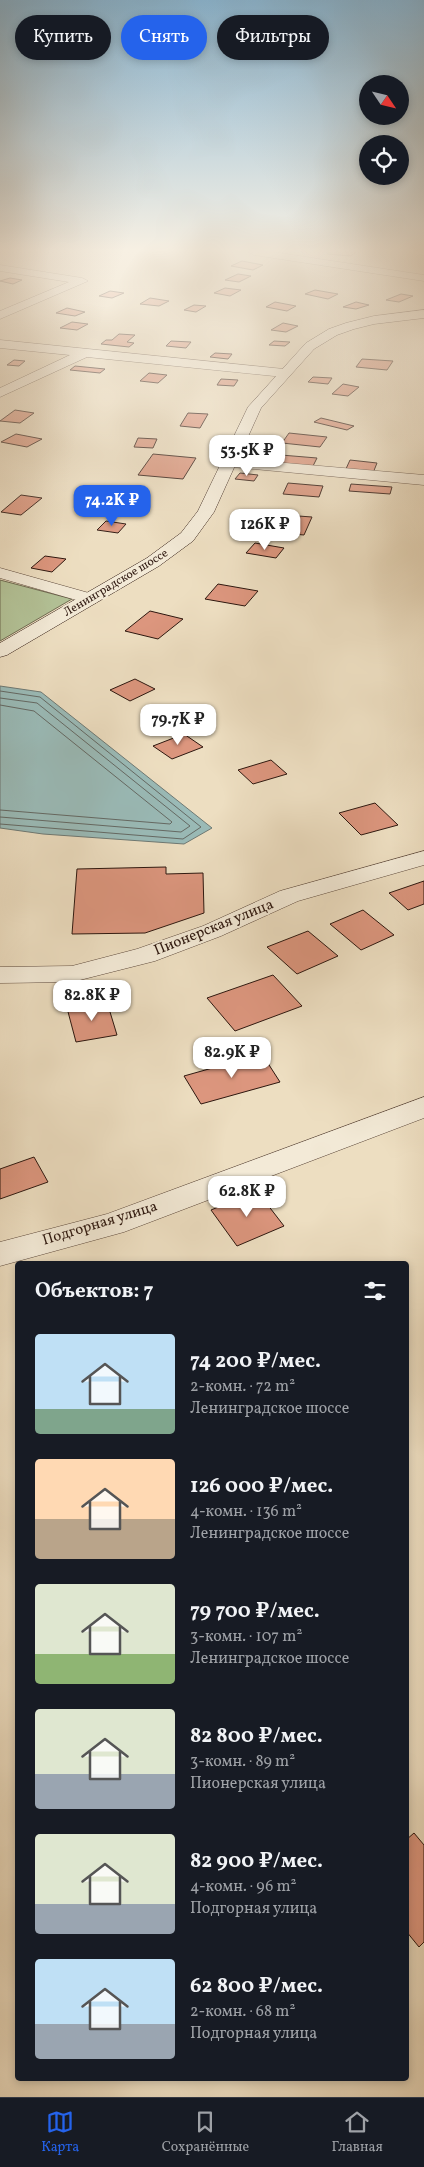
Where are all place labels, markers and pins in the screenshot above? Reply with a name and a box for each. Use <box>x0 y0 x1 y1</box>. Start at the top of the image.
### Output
pin: 53.5K ₽ <box>201 434 293 477</box>
pin: 74.2K ₽ <box>66 484 158 527</box>
pin: 126K ₽ <box>224 508 306 551</box>
pin: 79.7K ₽ <box>132 704 224 746</box>
pin: 82.8K ₽ <box>46 980 138 1022</box>
pin: 82.9K ₽ <box>186 1036 278 1079</box>
pin: 62.8K ₽ <box>201 1176 293 1218</box>

